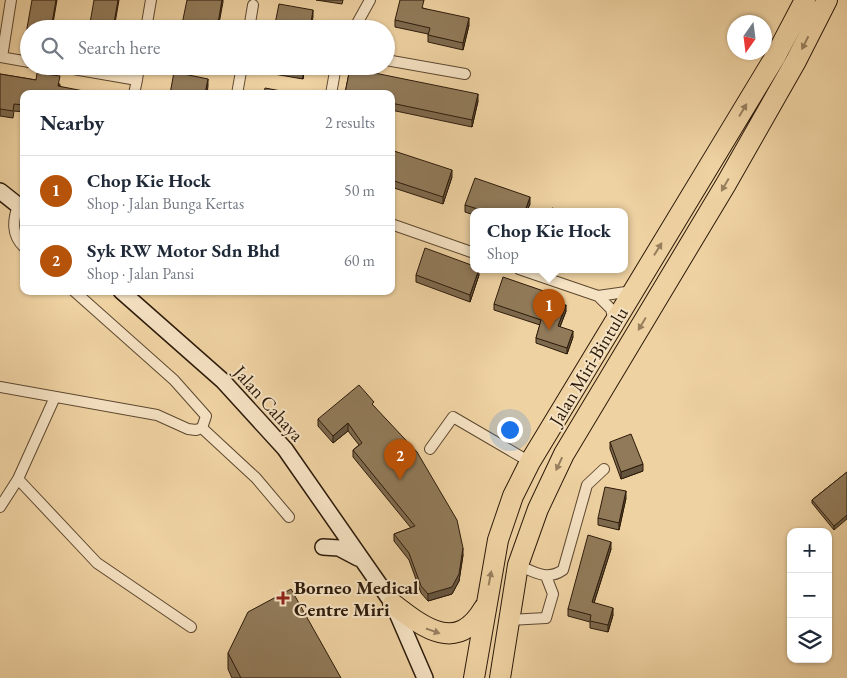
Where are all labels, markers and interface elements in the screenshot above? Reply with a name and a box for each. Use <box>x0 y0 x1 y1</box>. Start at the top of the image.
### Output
north arrow <box>727 15 772 60</box>
search box <box>20 20 395 75</box>
icon: search <box>38 34 66 62</box>
text: Search here <box>78 35 160 60</box>
one-way arrow <box>801 36 809 51</box>
one-way arrow <box>738 104 747 117</box>
text: Nearby <box>40 109 104 136</box>
text: 2 results <box>325 112 375 133</box>
text: Chop Kie Hock <box>87 168 211 193</box>
one-way arrow <box>721 178 729 192</box>
text: 1 <box>52 180 60 201</box>
text: 50 m <box>344 180 375 201</box>
text: Shop · Jalan Bunga Kertas <box>87 193 244 214</box>
popup <box>470 208 628 273</box>
text: Chop Kie Hock <box>487 218 611 243</box>
text: Syk RW Motor Sdn Bhd <box>87 238 280 263</box>
text: Shop <box>487 243 519 264</box>
one-way arrow <box>654 243 663 256</box>
text: 2 <box>52 250 60 271</box>
text: 60 m <box>344 250 375 271</box>
text: Shop · Jalan Pansi <box>87 263 194 284</box>
pin: 1 <box>533 289 565 330</box>
street label: Jalan Miri-Bintulu <box>542 302 634 432</box>
one-way arrow <box>637 318 646 331</box>
street label: Jalan Cahaya <box>227 359 310 447</box>
your location <box>497 417 523 443</box>
pin: 2 <box>384 439 416 480</box>
one-way arrow <box>555 457 563 471</box>
map controls <box>787 528 832 663</box>
button: + <box>787 528 832 573</box>
one-way arrow <box>487 570 495 586</box>
button: − <box>787 573 832 618</box>
place label: Borneo Medical Centre Miri <box>294 575 419 622</box>
marker: Borneo Medical Centre Miri <box>276 591 290 605</box>
button: layers <box>787 618 832 663</box>
one-way arrow <box>426 627 441 635</box>

